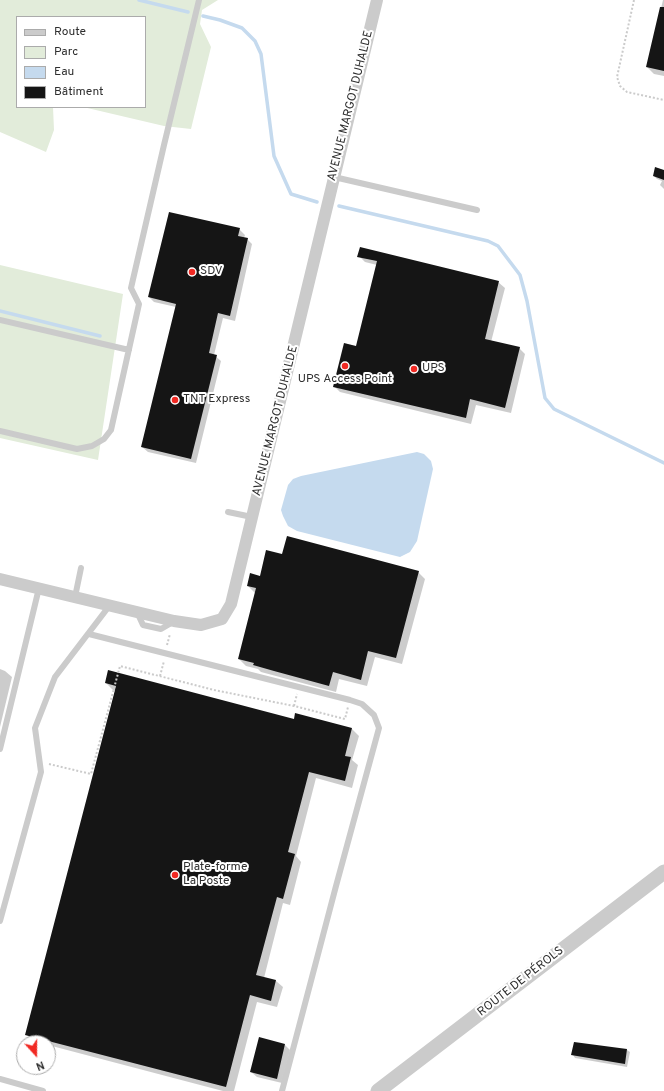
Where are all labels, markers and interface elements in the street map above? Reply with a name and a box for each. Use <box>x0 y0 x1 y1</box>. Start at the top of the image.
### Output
legend <box>16 16 146 108</box>
text: Route <box>54 24 86 40</box>
street label: AVENUE MARGOT DUHALDE <box>325 29 377 183</box>
text: Parc <box>54 44 78 60</box>
text: Eau <box>54 64 74 80</box>
text: Bâtiment <box>54 84 104 100</box>
place label: SDV <box>200 265 223 279</box>
marker: SDV <box>187 267 197 277</box>
street label: AVENUE MARGOT DUHALDE <box>250 344 302 498</box>
marker: UPS Access Point <box>340 361 350 371</box>
place label: UPS <box>422 362 445 376</box>
marker: UPS <box>409 364 419 374</box>
place label: UPS Access Point <box>298 373 392 387</box>
place label: TNT Express <box>183 393 250 407</box>
marker: TNT Express <box>170 395 180 405</box>
place label: Plate-forme La Poste <box>183 861 247 889</box>
marker: Plate-forme La Poste <box>170 870 180 880</box>
street label: ROUTE DE PÉROLS <box>475 944 567 1020</box>
north arrow <box>16 1035 56 1075</box>
text: N <box>34 1057 46 1073</box>

